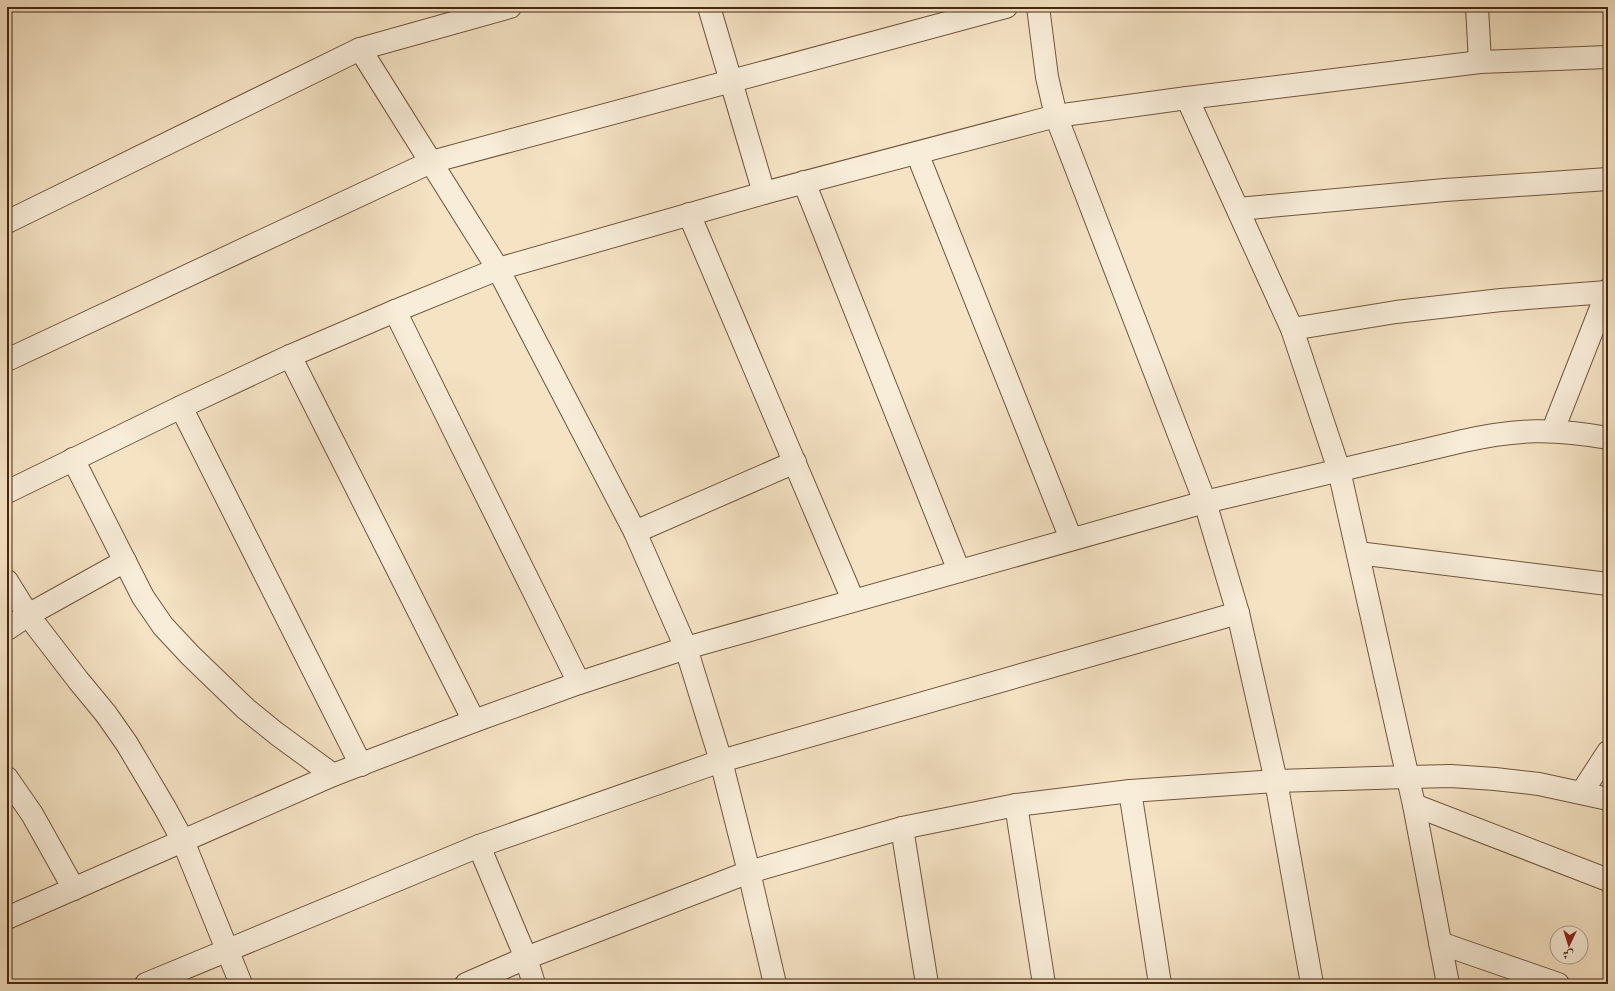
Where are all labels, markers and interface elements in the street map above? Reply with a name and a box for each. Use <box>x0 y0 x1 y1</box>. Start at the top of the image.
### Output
north arrow <box>1549 925 1589 965</box>
text: ش <box>1562 946 1574 961</box>

